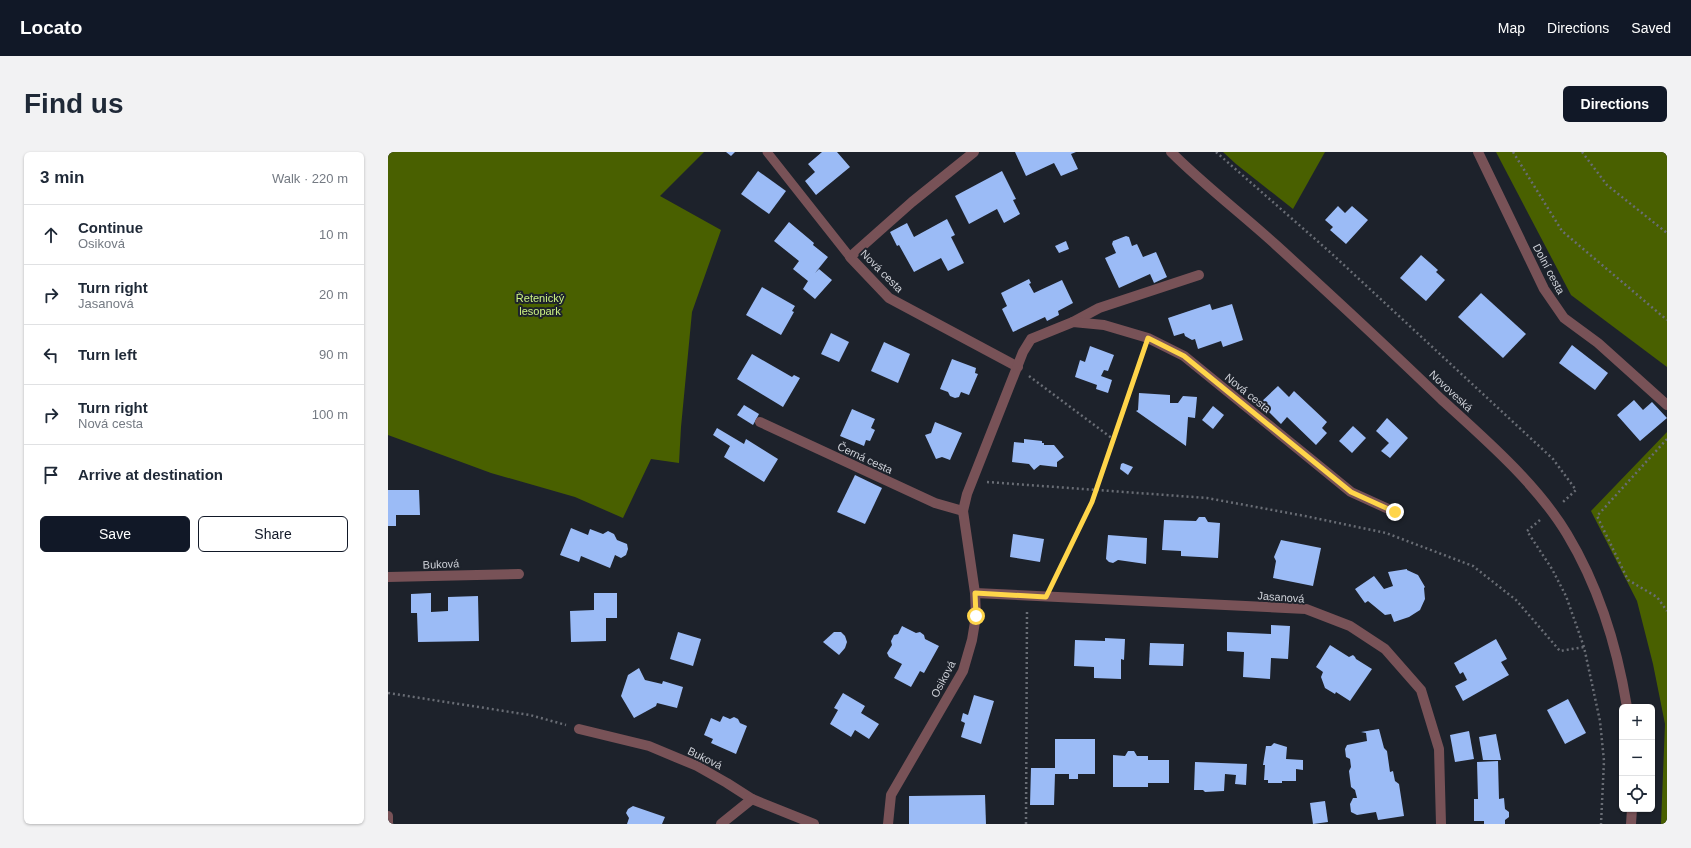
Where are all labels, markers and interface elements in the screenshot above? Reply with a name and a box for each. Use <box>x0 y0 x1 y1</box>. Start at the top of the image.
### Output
text: Locato <box>20 17 82 38</box>
text: Map <box>1498 20 1525 36</box>
text: Directions <box>1547 20 1609 36</box>
text: Saved <box>1631 20 1671 36</box>
button: Directions <box>1563 86 1667 122</box>
text: Find us <box>24 88 124 119</box>
text: 3 min <box>40 168 84 187</box>
text: Walk · 220 m <box>272 171 348 186</box>
text: Continue <box>78 219 143 236</box>
icon: ahead <box>40 224 62 246</box>
text: 10 m <box>319 227 348 242</box>
text: Osiková <box>78 236 125 251</box>
street label: Dolní cesta <box>1531 242 1568 297</box>
street label: Nová cesta <box>858 247 906 295</box>
text: Turn right <box>78 279 148 296</box>
icon: right <box>40 284 62 306</box>
text: 20 m <box>319 287 348 302</box>
park label: Řetenický lesopark <box>516 292 565 317</box>
text: Jasanová <box>78 296 134 311</box>
icon: left <box>40 344 62 366</box>
text: Turn left <box>78 346 137 363</box>
text: 90 m <box>319 347 348 362</box>
street label: Novoveská <box>1427 368 1476 415</box>
street label: Nová cesta <box>1223 371 1274 416</box>
text: Turn right <box>78 399 148 416</box>
icon: right <box>40 404 62 426</box>
text: 100 m <box>312 407 348 422</box>
text: Nová cesta <box>78 416 143 431</box>
street label: Černá cesta <box>836 440 895 476</box>
icon: arrive <box>40 464 62 486</box>
text: Arrive at destination <box>78 466 223 483</box>
route end <box>1386 503 1404 521</box>
button: Save <box>40 516 190 552</box>
button: Share <box>198 516 348 552</box>
street label: Buková <box>422 557 460 571</box>
street label: Jasanová <box>1257 589 1306 605</box>
route start <box>967 607 985 625</box>
street label: Osiková <box>928 658 958 699</box>
map controls <box>1619 704 1655 812</box>
button: + <box>1619 704 1655 740</box>
button: − <box>1619 740 1655 776</box>
street label: Buková <box>686 745 725 772</box>
button: locate <box>1619 776 1655 812</box>

